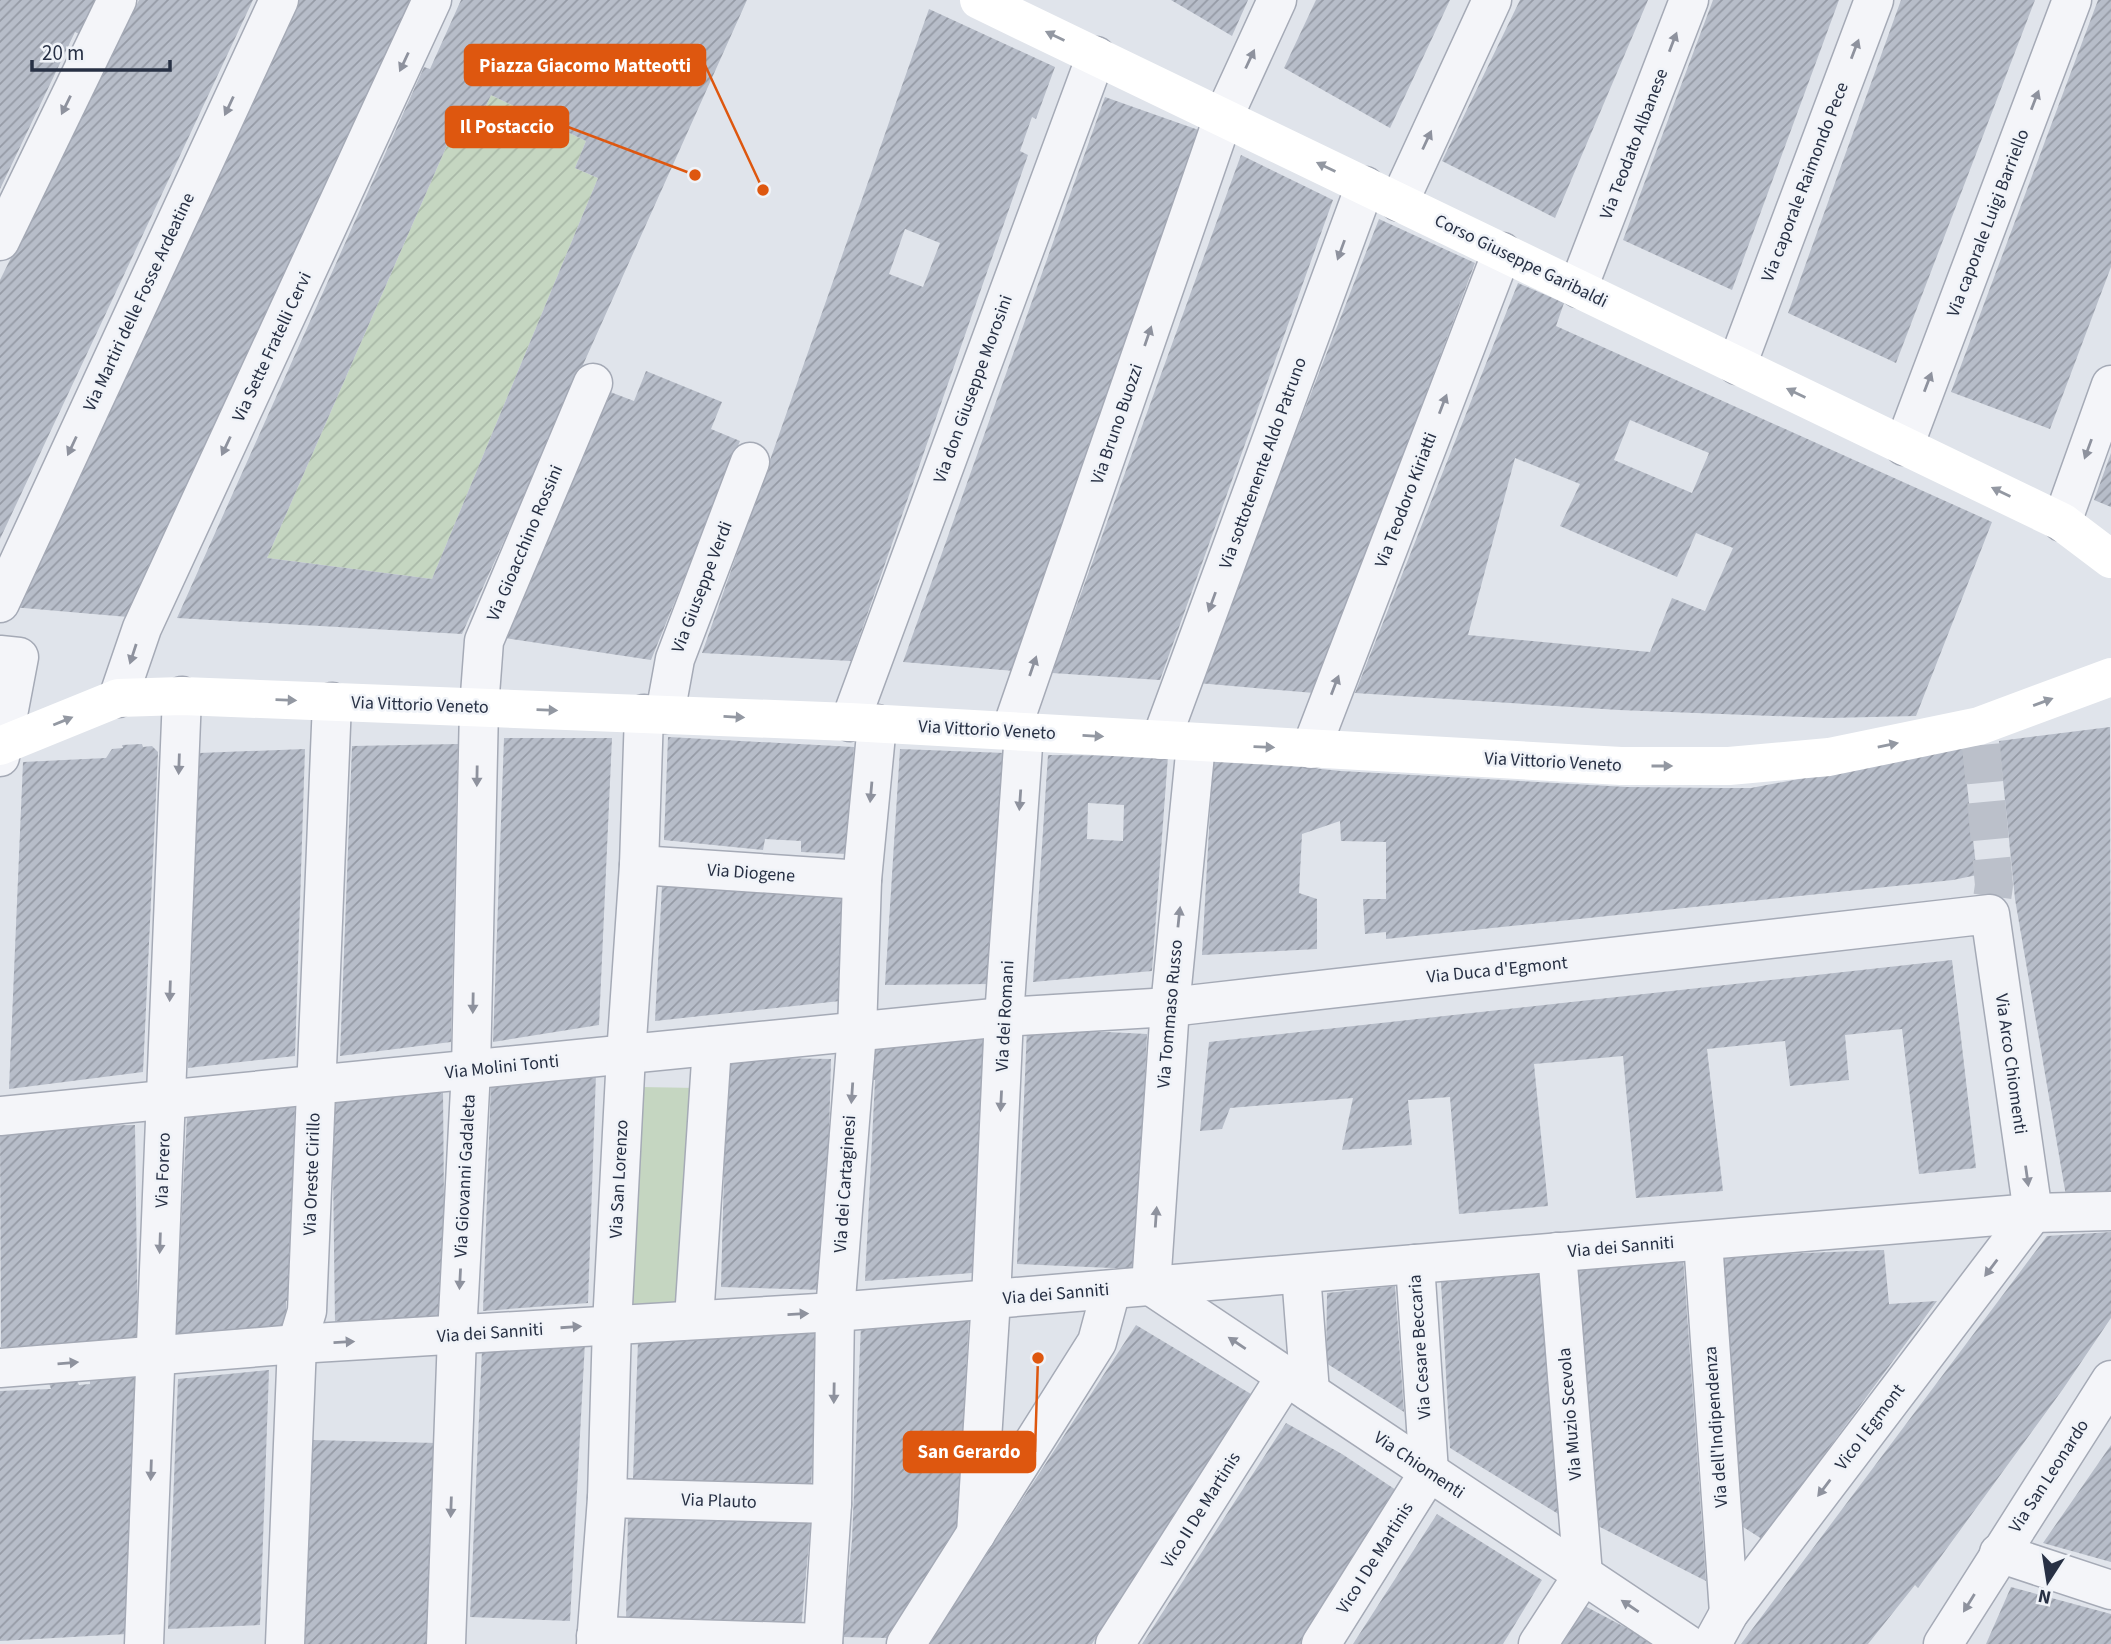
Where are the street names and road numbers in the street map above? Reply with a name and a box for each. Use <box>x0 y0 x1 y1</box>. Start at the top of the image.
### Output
street label: Via Teodato Albanese <box>1594 65 1674 223</box>
street label: Via caporale Raimondo Pece <box>1755 78 1855 286</box>
street label: Via caporale Luigi Barriello <box>1941 125 2035 321</box>
street label: Via Martiri delle Fosse Ardeatine <box>77 188 201 415</box>
street label: Corso Giuseppe Garibaldi <box>1430 208 1612 314</box>
street label: Via Sette Fratelli Cervi <box>226 268 318 426</box>
street label: Via don Giuseppe Morosini <box>927 291 1019 487</box>
street label: Via sottotenente Aldo Patruno <box>1213 354 1313 572</box>
street label: Via Bruno Buozzi <box>1085 360 1149 488</box>
street label: Via Teodoro Kiriatti <box>1369 429 1443 571</box>
street label: Via Gioacchino Rossini <box>481 461 569 625</box>
street label: Via Giuseppe Verdi <box>665 518 739 656</box>
street label: Via Vittorio Veneto <box>351 690 489 720</box>
street label: Via Vittorio Veneto <box>918 714 1056 746</box>
street label: Via Vittorio Veneto <box>1484 746 1622 778</box>
street label: Via Diogene <box>706 857 796 889</box>
street label: Via Tommaso Russo <box>1151 939 1189 1089</box>
street label: Via Duca d'Egmont <box>1425 950 1569 990</box>
street label: Via dei Romani <box>990 960 1020 1072</box>
street label: Via Arco Chiomenti <box>1989 992 2033 1136</box>
street label: Via Molini Tonti <box>444 1049 560 1085</box>
street label: Via Giovanni Gadaleta <box>448 1094 482 1258</box>
street label: Via Oreste Cirillo <box>297 1112 327 1236</box>
street label: Via dei Cartaginesi <box>828 1114 862 1254</box>
street label: Via San Lorenzo <box>603 1119 635 1239</box>
street label: Via Forero <box>149 1132 177 1208</box>
street label: Via dei Sanniti <box>1567 1230 1675 1264</box>
street label: Via Cesare Beccaria <box>1402 1274 1438 1420</box>
street label: Via dei Sanniti <box>1002 1277 1110 1311</box>
street label: Via dei Sanniti <box>436 1317 544 1349</box>
street label: Via dell'Indipendenza <box>1698 1345 1734 1509</box>
street label: Via Muzio Scevola <box>1552 1347 1588 1481</box>
street label: Vico I Egmont <box>1829 1379 1911 1475</box>
street label: Via San Leonardo <box>2003 1414 2095 1538</box>
street label: Via Chiomenti <box>1369 1425 1469 1505</box>
street label: Vico II De Martinis <box>1155 1447 1247 1573</box>
street label: Via Plauto <box>681 1487 757 1515</box>
street label: Vico I De Martinis <box>1331 1497 1419 1619</box>

